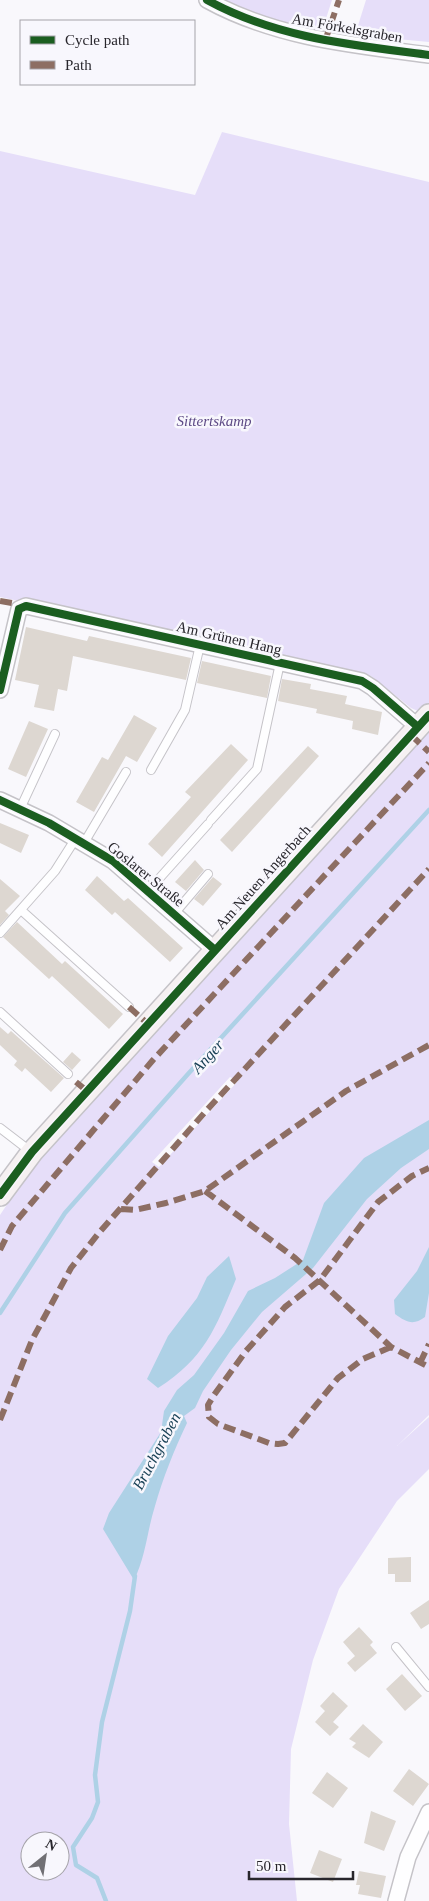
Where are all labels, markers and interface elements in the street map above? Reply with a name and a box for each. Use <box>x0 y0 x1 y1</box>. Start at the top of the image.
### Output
street label: Am Förkelsgraben <box>290 10 404 46</box>
legend <box>20 20 195 85</box>
text: Cycle path <box>65 32 130 48</box>
text: Path <box>65 57 92 73</box>
park label: Sittertskamp <box>177 413 252 429</box>
street label: Am Grünen Hang <box>175 618 284 658</box>
street label: Am Neuen Angerbach <box>212 821 314 932</box>
street label: Goslarer Straße <box>105 838 188 910</box>
water label: Anger <box>187 1036 228 1078</box>
water label: Bruchgraben <box>129 1410 185 1493</box>
north arrow <box>20 1831 70 1881</box>
text: N <box>43 1836 59 1854</box>
scale bar <box>249 1848 353 1880</box>
text: 50 m <box>256 1858 287 1874</box>

